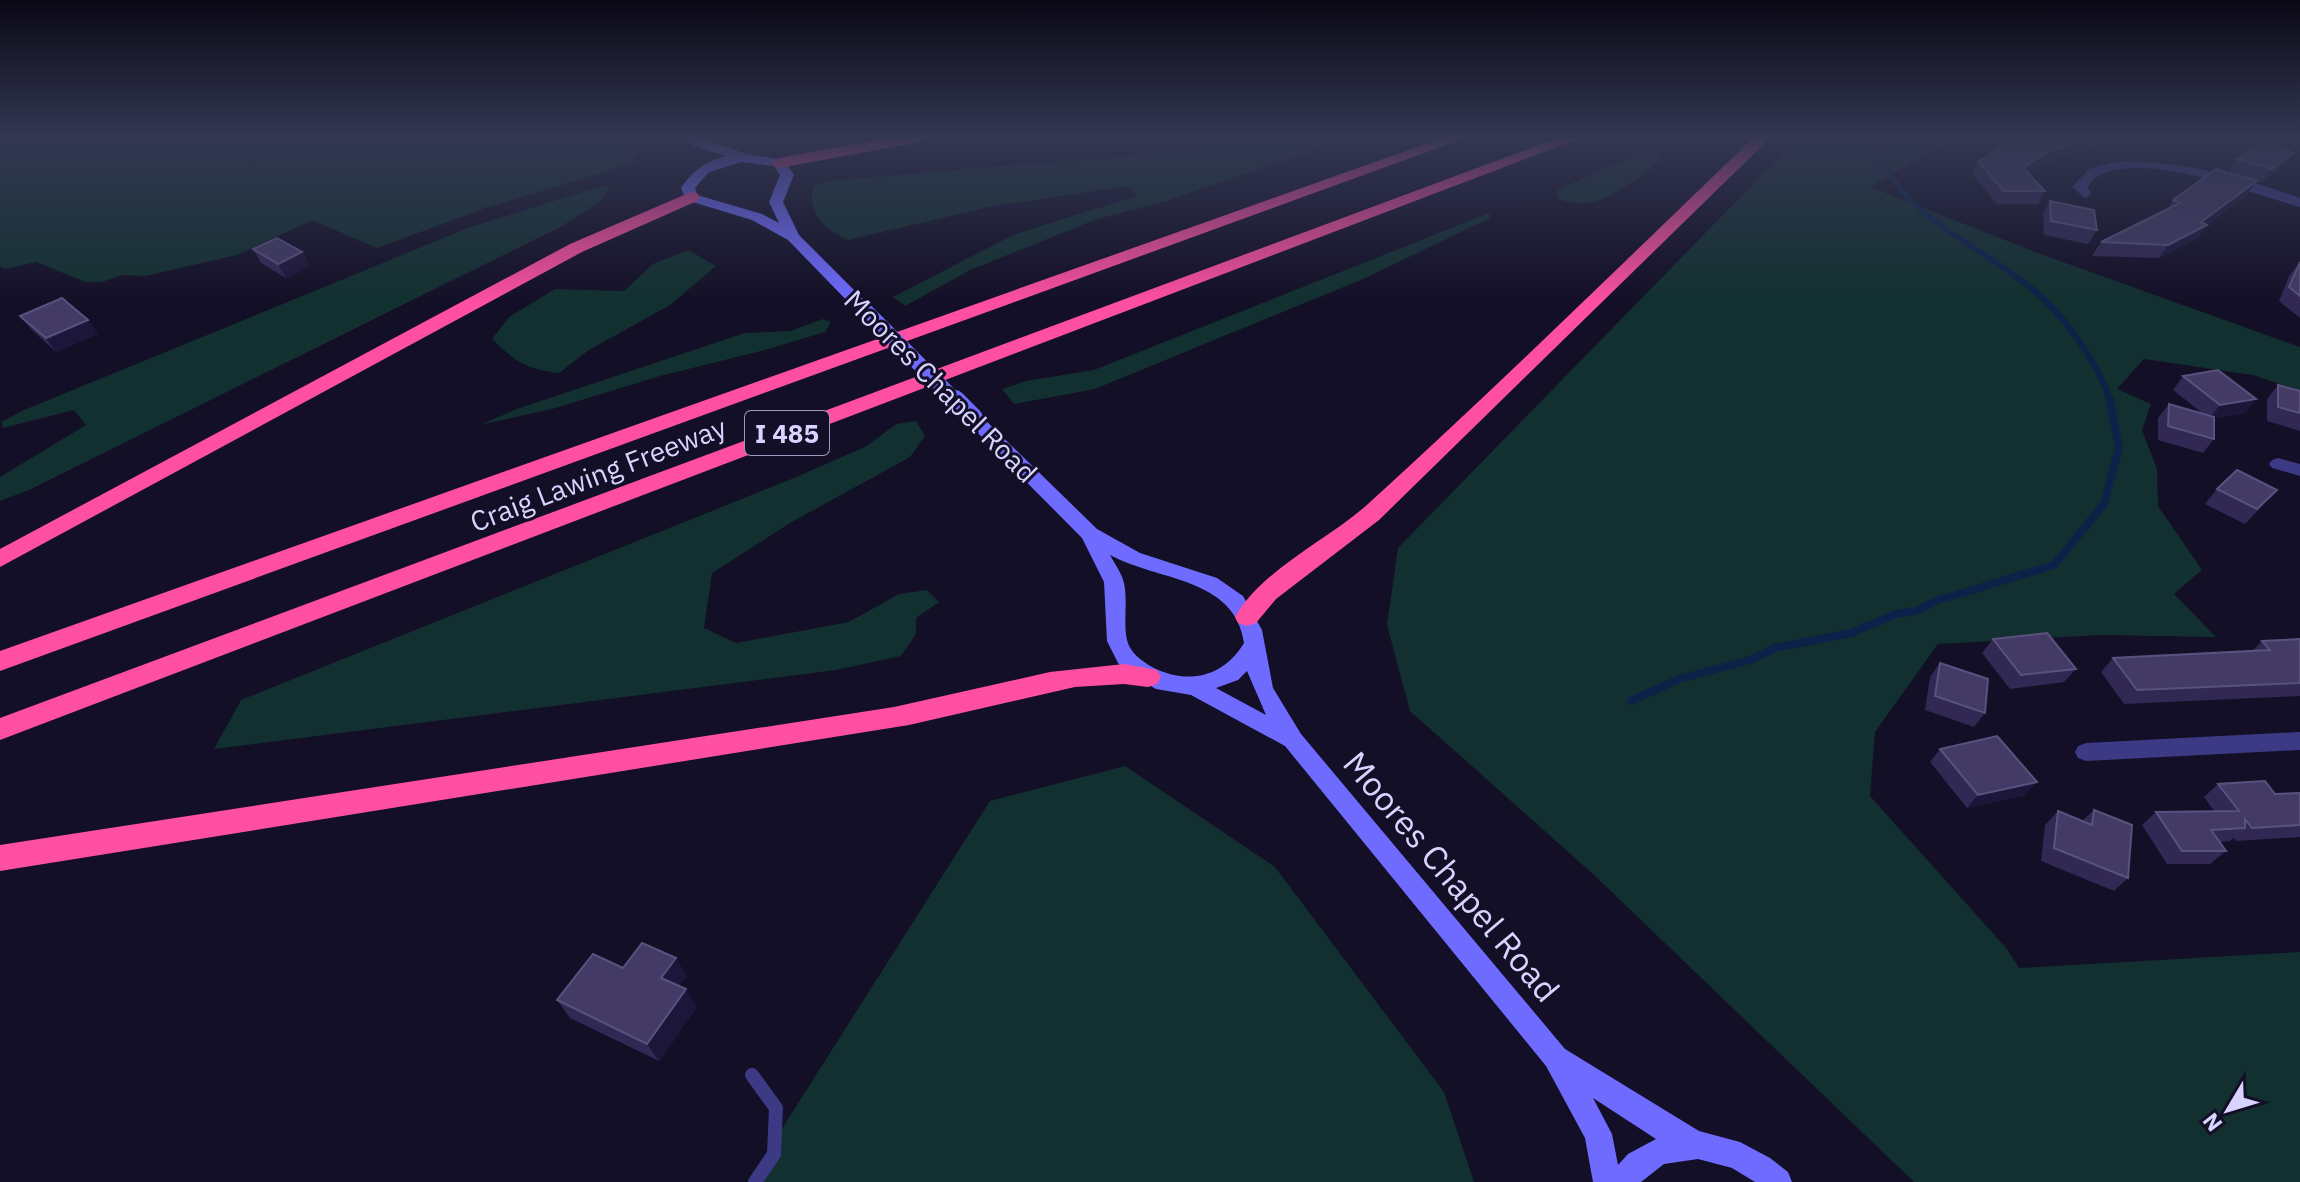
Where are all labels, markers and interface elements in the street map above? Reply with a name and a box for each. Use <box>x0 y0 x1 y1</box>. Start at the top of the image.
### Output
street label: Moores Chapel Road <box>837 282 1045 490</box>
street label: Craig Lawing Freeway <box>465 408 731 540</box>
road number: I 485 <box>745 411 829 455</box>
street label: Moores Chapel Road <box>1334 742 1570 1010</box>
north arrow <box>2188 1070 2268 1150</box>
text: N <box>2196 1107 2228 1138</box>

